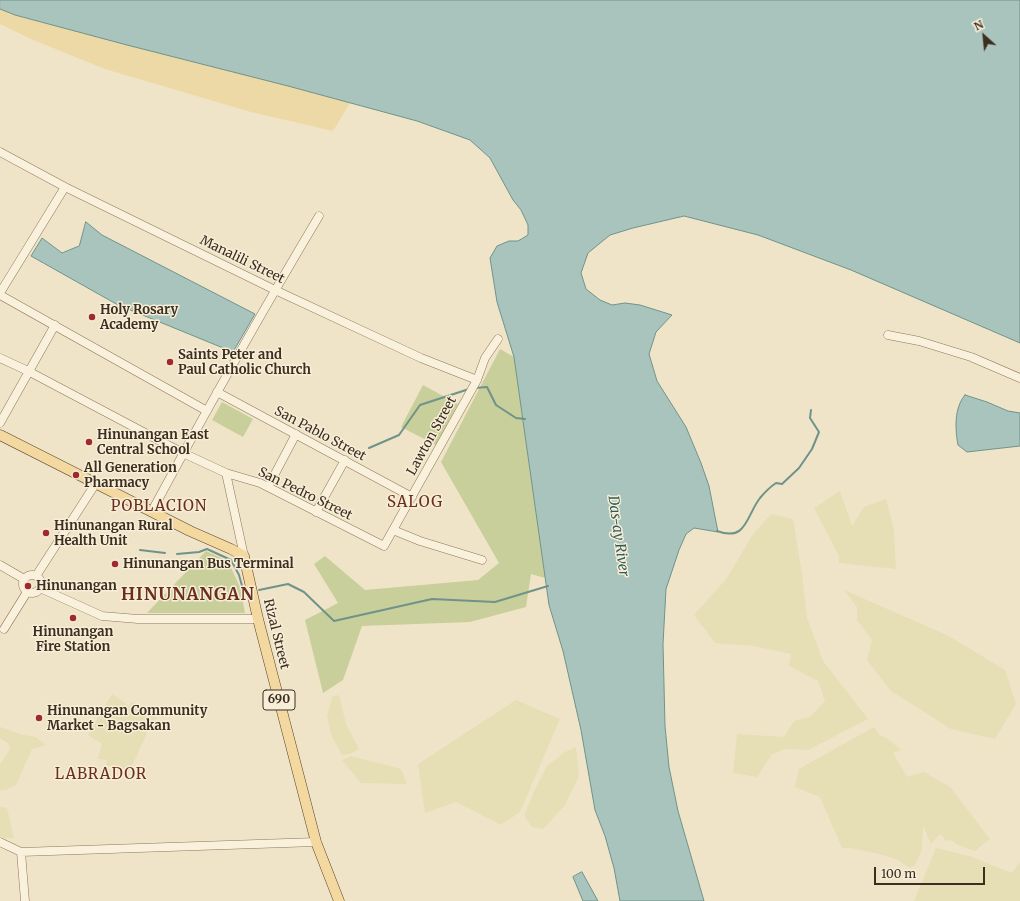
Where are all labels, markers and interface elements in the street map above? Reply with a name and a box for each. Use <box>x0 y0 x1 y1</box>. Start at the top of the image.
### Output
north arrow <box>964 16 1004 56</box>
text: N <box>971 17 986 34</box>
street label: Manalili Street <box>197 233 287 287</box>
place label: Holy Rosary Academy <box>100 302 178 333</box>
marker: Holy Rosary Academy <box>87 312 97 322</box>
place label: Saints Peter and Paul Catholic Church <box>178 347 311 378</box>
marker: Saints Peter and Paul Catholic Church <box>165 357 175 367</box>
street label: Lawton Street <box>404 394 460 478</box>
street label: San Pablo Street <box>272 403 368 465</box>
place label: Hinunangan East Central School <box>97 427 209 458</box>
marker: Hinunangan East Central School <box>84 437 94 447</box>
place label: All Generation Pharmacy <box>84 460 177 491</box>
street label: San Pedro Street <box>255 464 355 524</box>
marker: All Generation Pharmacy <box>71 470 81 480</box>
district label: SALOG <box>387 494 443 512</box>
water label: Das-ay River <box>604 495 632 577</box>
district label: POBLACION <box>111 498 207 516</box>
place label: Hinunangan Rural Health Unit <box>54 518 173 549</box>
marker: Hinunangan Rural Health Unit <box>41 528 51 538</box>
place label: Hinunangan Bus Terminal <box>123 556 294 572</box>
marker: Hinunangan Bus Terminal <box>110 559 120 569</box>
place label: Hinunangan <box>36 578 117 594</box>
marker: Hinunangan <box>23 581 33 591</box>
district label: HINUNANGAN <box>121 585 255 605</box>
street label: Rizal Street <box>260 597 292 671</box>
marker: Hinunangan Fire Station <box>68 613 78 623</box>
place label: Hinunangan Fire Station <box>33 624 113 655</box>
road number: 690 <box>263 690 295 710</box>
place label: Hinunangan Community Market - Bagsakan <box>47 703 207 734</box>
marker: Hinunangan Community Market - Bagsakan <box>34 713 44 723</box>
district label: LABRADOR <box>55 766 147 784</box>
scale bar <box>876 859 987 885</box>
text: 100 m <box>881 866 916 881</box>

